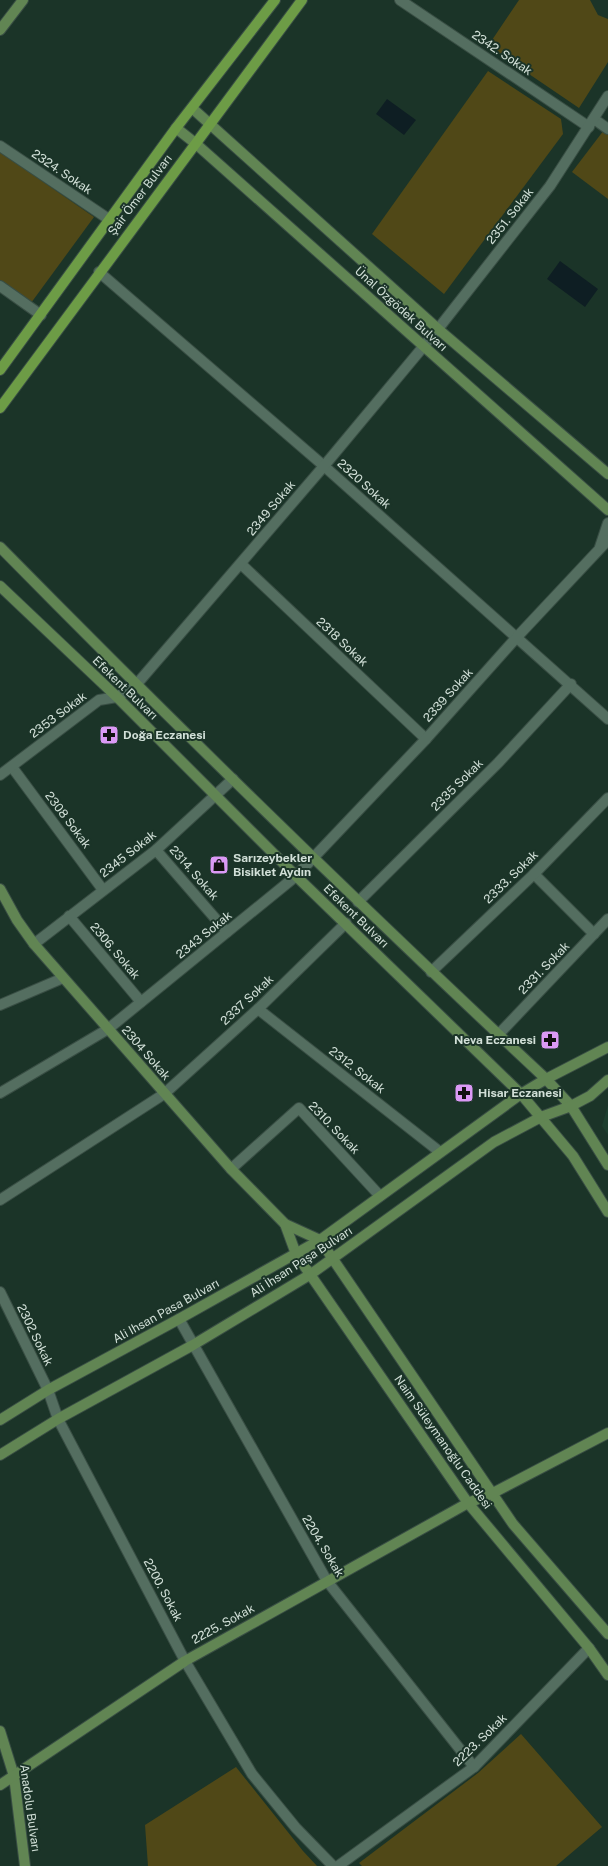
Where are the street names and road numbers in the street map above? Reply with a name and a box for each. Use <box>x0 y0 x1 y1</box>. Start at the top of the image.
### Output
street label: 2342. Sokak <box>469 28 535 78</box>
street label: 2324. Sokak <box>29 147 95 197</box>
street label: Şair Ömer Bulvarı <box>105 152 175 238</box>
street label: 2351. Sokak <box>484 185 536 247</box>
street label: Ünal Özgödek Bulvarı <box>352 264 450 354</box>
street label: 2320 Sokak <box>334 456 394 512</box>
street label: 2349 Sokak <box>244 477 298 538</box>
street label: 2318 Sokak <box>313 615 371 669</box>
street label: Efekent Bulvarı <box>90 653 160 723</box>
street label: 2339 Sokak <box>420 665 476 725</box>
street label: 2353 Sokak <box>27 689 89 741</box>
street label: 2335 Sokak <box>428 756 486 814</box>
street label: 2308 Sokak <box>42 789 94 851</box>
street label: 2345 Sokak <box>97 828 159 880</box>
street label: 2314. Sokak <box>167 843 222 903</box>
street label: 2333. Sokak <box>481 847 541 906</box>
street label: Efekent Bulvarı <box>321 881 391 951</box>
street label: 2343 Sokak <box>173 908 235 962</box>
street label: 2306. Sokak <box>87 920 143 982</box>
street label: 2331. Sokak <box>516 939 573 997</box>
street label: 2337 Sokak <box>218 972 276 1028</box>
street label: 2304 Sokak <box>119 1023 173 1083</box>
street label: 2312. Sokak <box>326 1044 388 1096</box>
street label: 2310. Sokak <box>306 1099 363 1157</box>
street label: Ali İhsan Paşa Bulvarı <box>247 1224 355 1300</box>
street label: Ali Ihsan Pasa Bulvarı <box>110 1276 222 1346</box>
street label: 2302 Sokak <box>14 1302 56 1368</box>
street label: Naim Süleymanoğlu Caddesi <box>391 1372 495 1512</box>
street label: 2204. Sokak <box>299 1513 347 1580</box>
street label: 2200. Sokak <box>141 1556 186 1624</box>
street label: 2225. Sokak <box>189 1601 257 1647</box>
street label: 2223. Sokak <box>450 1711 510 1769</box>
street label: Anadolu Bulvarı <box>17 1763 43 1853</box>

